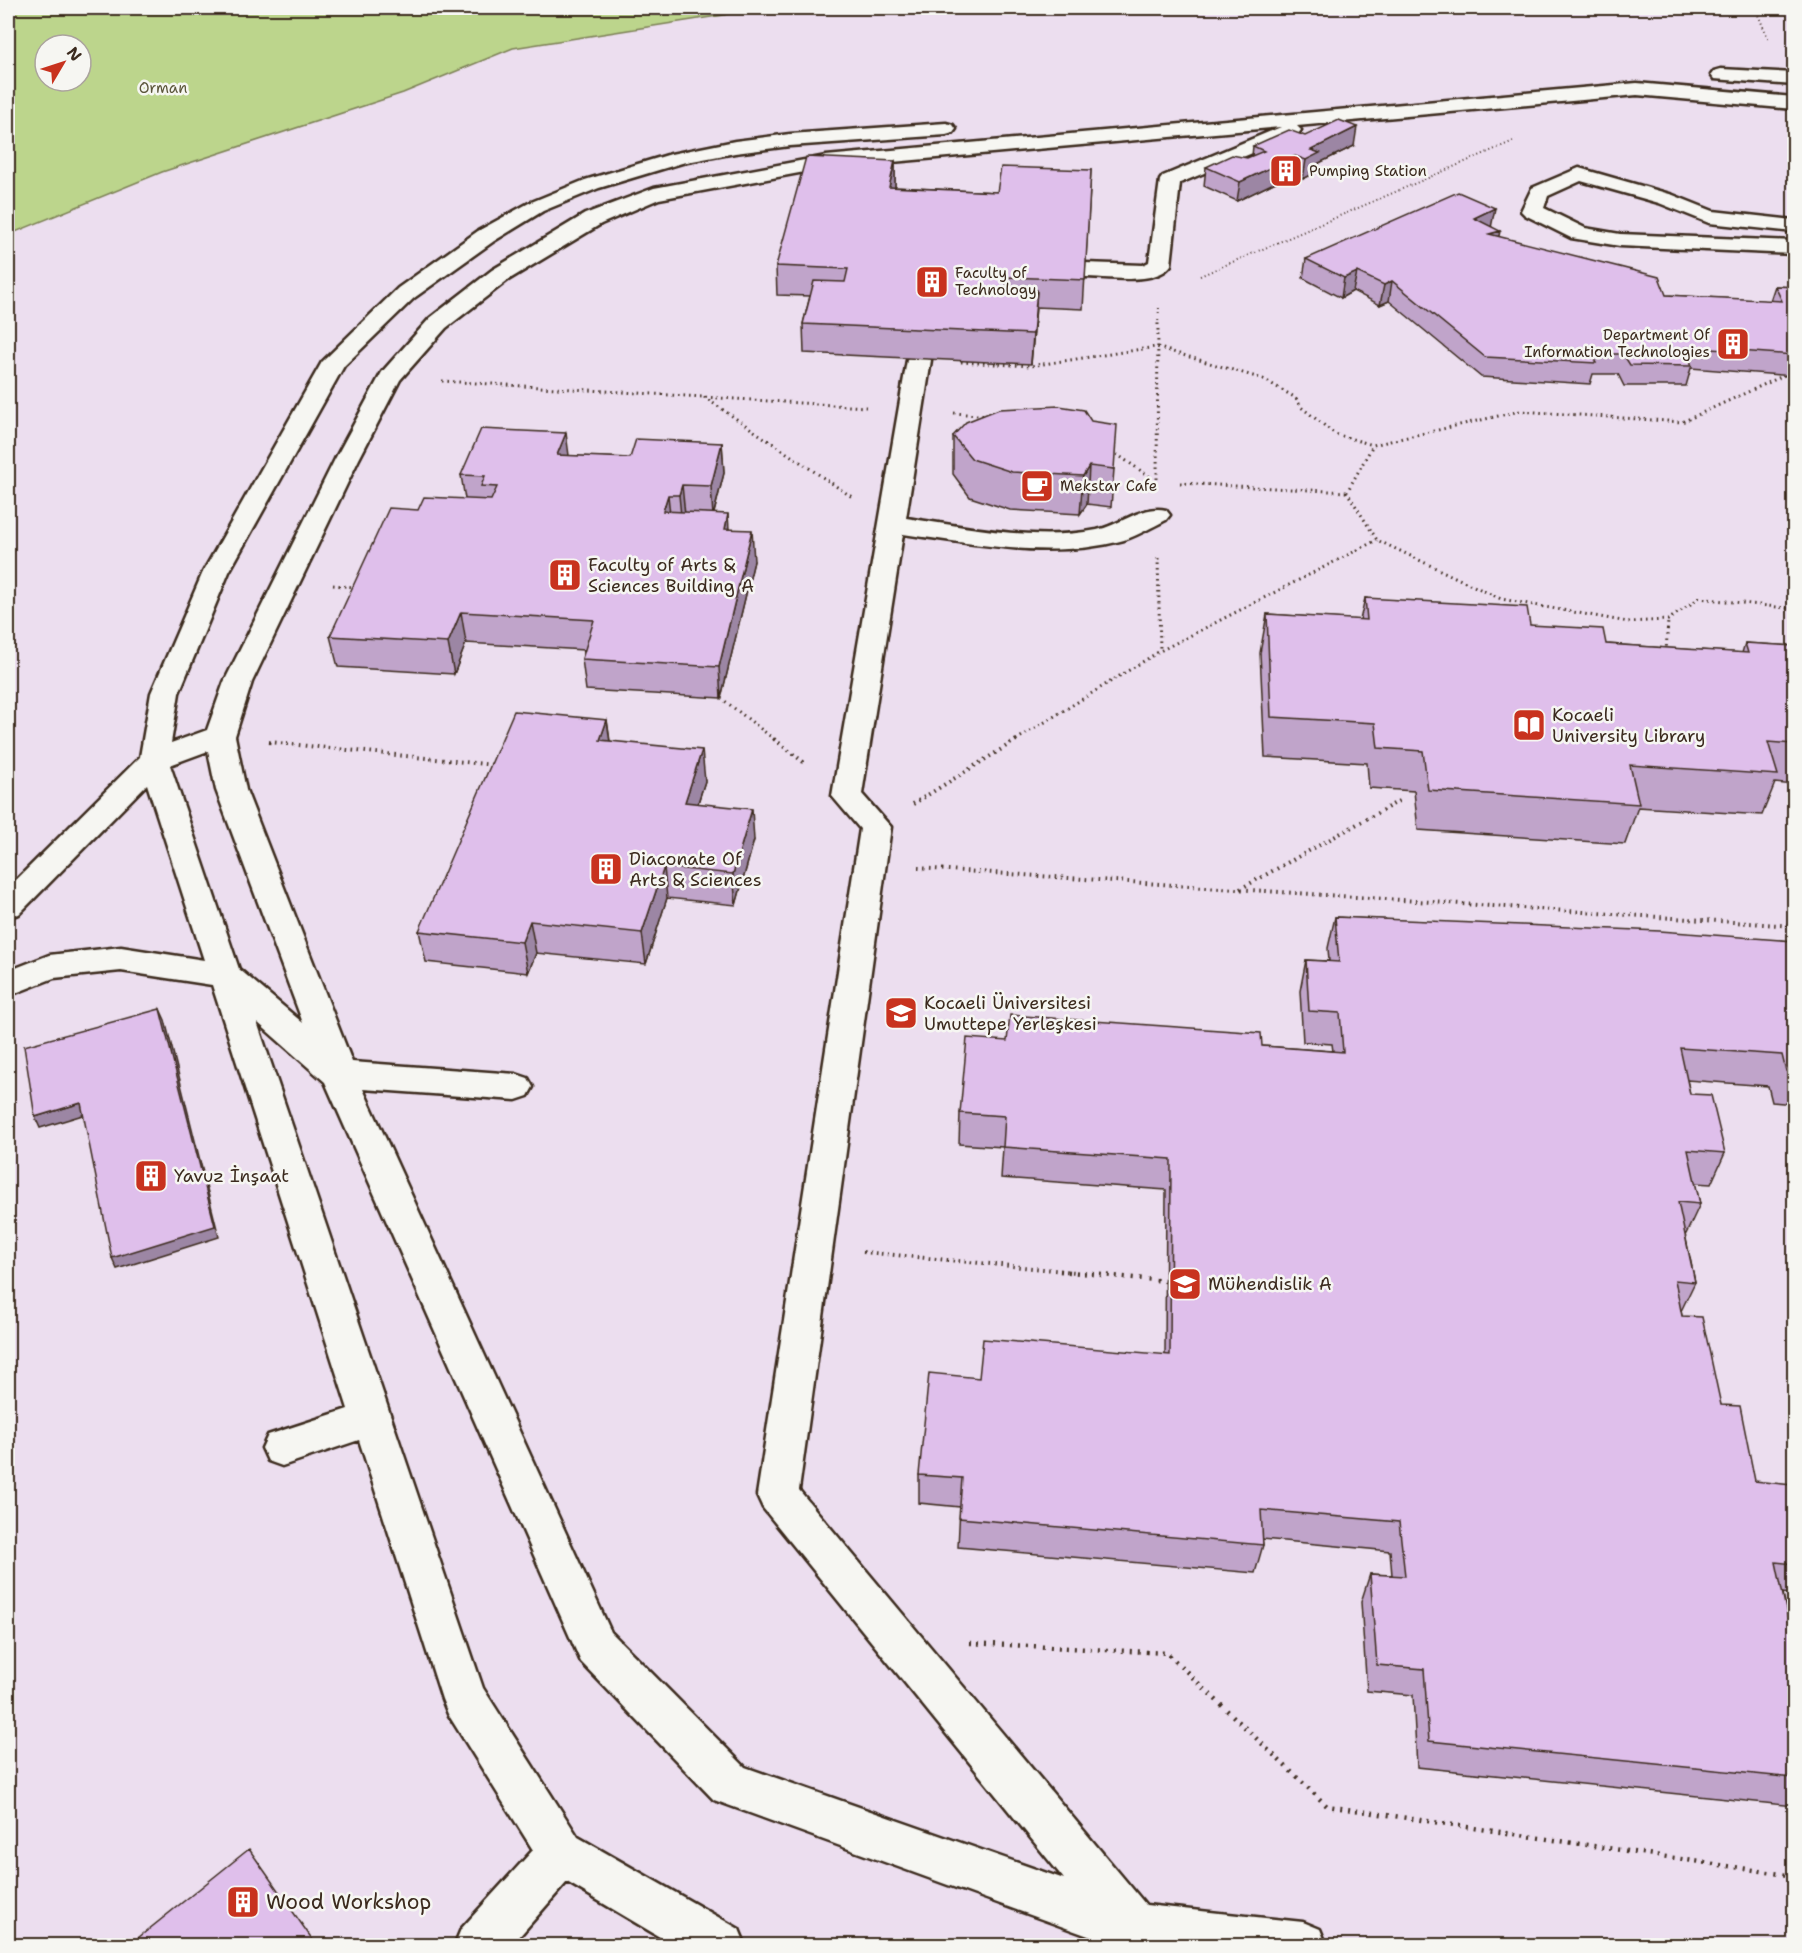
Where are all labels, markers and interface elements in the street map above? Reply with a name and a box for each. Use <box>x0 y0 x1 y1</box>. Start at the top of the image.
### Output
north arrow <box>33 33 93 93</box>
text: N <box>62 42 86 65</box>
park label: Orman <box>139 78 187 98</box>
building icon: Pumping Station <box>1268 153 1304 189</box>
place label: Pumping Station <box>1309 161 1427 181</box>
place label: Faculty of Technology <box>955 263 1037 300</box>
building icon: Faculty of Technology <box>914 264 950 300</box>
place label: Department Of Information Technologies <box>1524 325 1711 362</box>
building icon: Department Of Information Technologies <box>1715 326 1751 362</box>
cafe icon: Mekstar Cafe <box>1019 468 1055 504</box>
place label: Mekstar Cafe <box>1060 476 1157 496</box>
place label: Faculty of Arts & Sciences Building A <box>588 553 754 598</box>
building icon: Faculty of Arts & Sciences Building A <box>547 557 583 593</box>
place label: Kocaeli University Library <box>1552 703 1705 748</box>
library icon: Kocaeli University Library <box>1511 707 1547 743</box>
place label: Diaconate Of Arts & Sciences <box>629 847 762 892</box>
building icon: Diaconate Of Arts & Sciences <box>588 851 624 887</box>
place label: Kocaeli Üniversitesi Umuttepe Yerleşkesi <box>924 991 1097 1036</box>
school or university icon: Kocaeli Üniversitesi Umuttepe Yerleşkesi <box>883 995 919 1031</box>
building icon: Yavuz İnşaat <box>133 1158 169 1194</box>
place label: Yavuz İnşaat <box>174 1164 289 1188</box>
school or university icon: Mühendislik A <box>1167 1266 1203 1302</box>
place label: Mühendislik A <box>1208 1272 1332 1296</box>
building icon: Wood Workshop <box>225 1884 261 1920</box>
place label: Wood Workshop <box>266 1888 431 1916</box>

